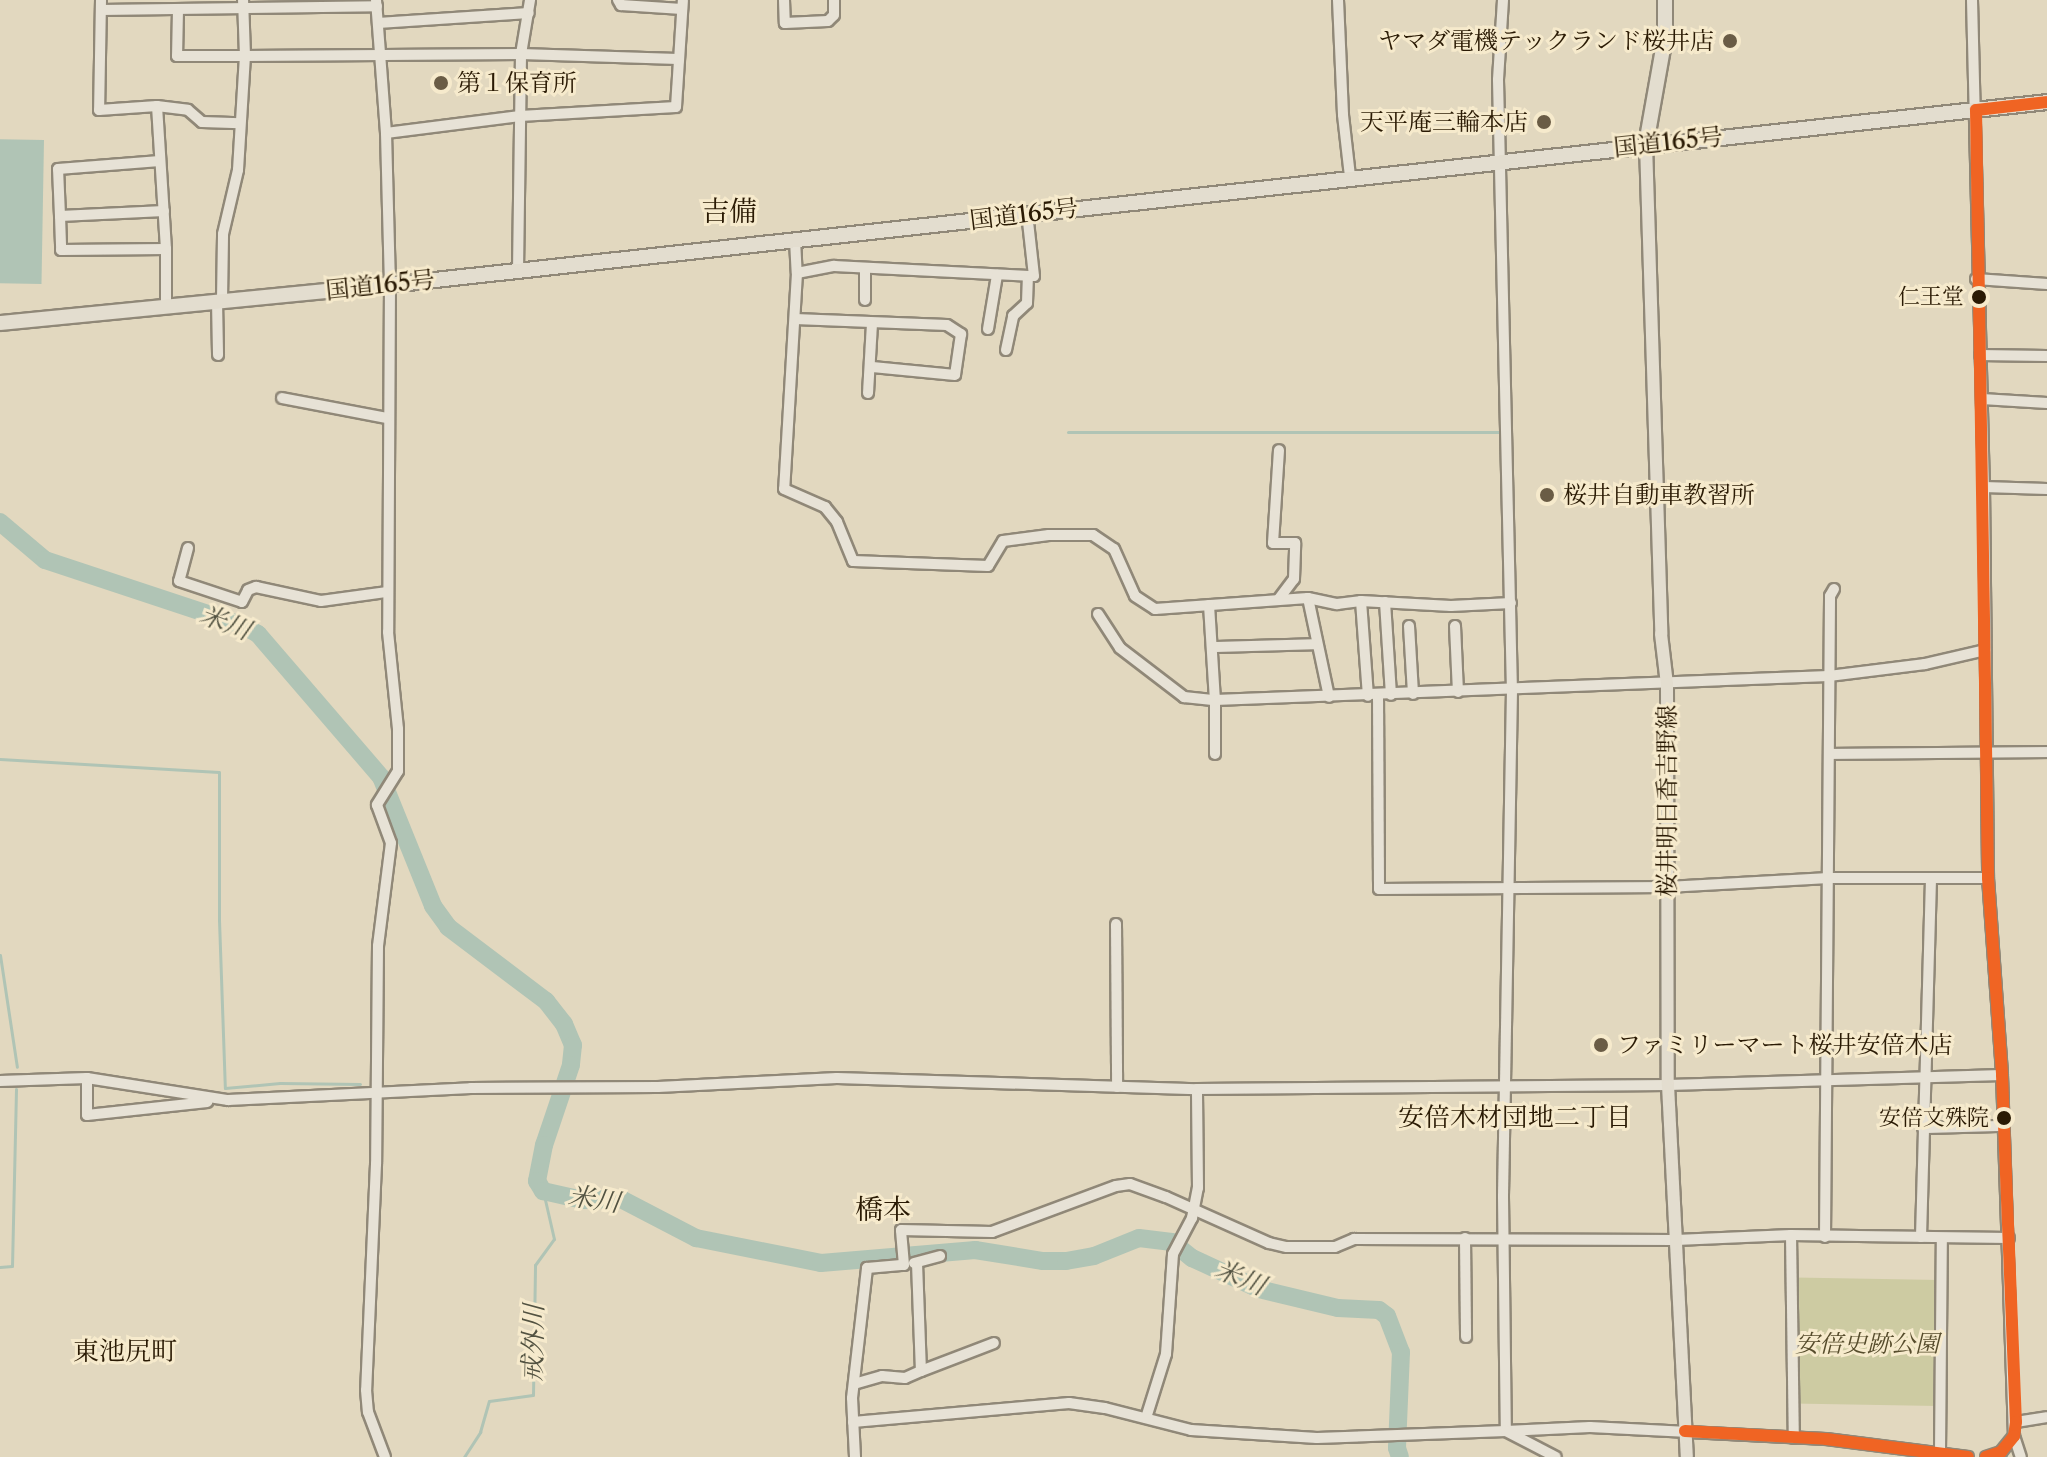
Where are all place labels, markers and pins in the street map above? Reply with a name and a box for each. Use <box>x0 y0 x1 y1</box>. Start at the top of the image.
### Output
place label: ヤマダ電機テックランド桜井店 <box>1378 27 1714 55</box>
marker: ヤマダ電機テックランド桜井店 <box>1721 32 1739 50</box>
place label: 第１保育所 <box>457 69 577 97</box>
marker: 第１保育所 <box>432 74 450 92</box>
place label: 天平庵三輪本店 <box>1360 108 1528 136</box>
marker: 天平庵三輪本店 <box>1535 113 1553 131</box>
place label: 仁王堂 <box>1898 284 1964 310</box>
marker: 仁王堂 <box>1971 289 1987 305</box>
place label: 桜井自動車教習所 <box>1563 481 1755 509</box>
marker: 桜井自動車教習所 <box>1538 486 1556 504</box>
place label: ファミリーマート桜井安倍木店 <box>1617 1031 1953 1059</box>
marker: ファミリーマート桜井安倍木店 <box>1592 1036 1610 1054</box>
place label: 安倍文殊院 <box>1879 1105 1989 1131</box>
marker: 安倍文殊院 <box>1996 1110 2012 1126</box>

